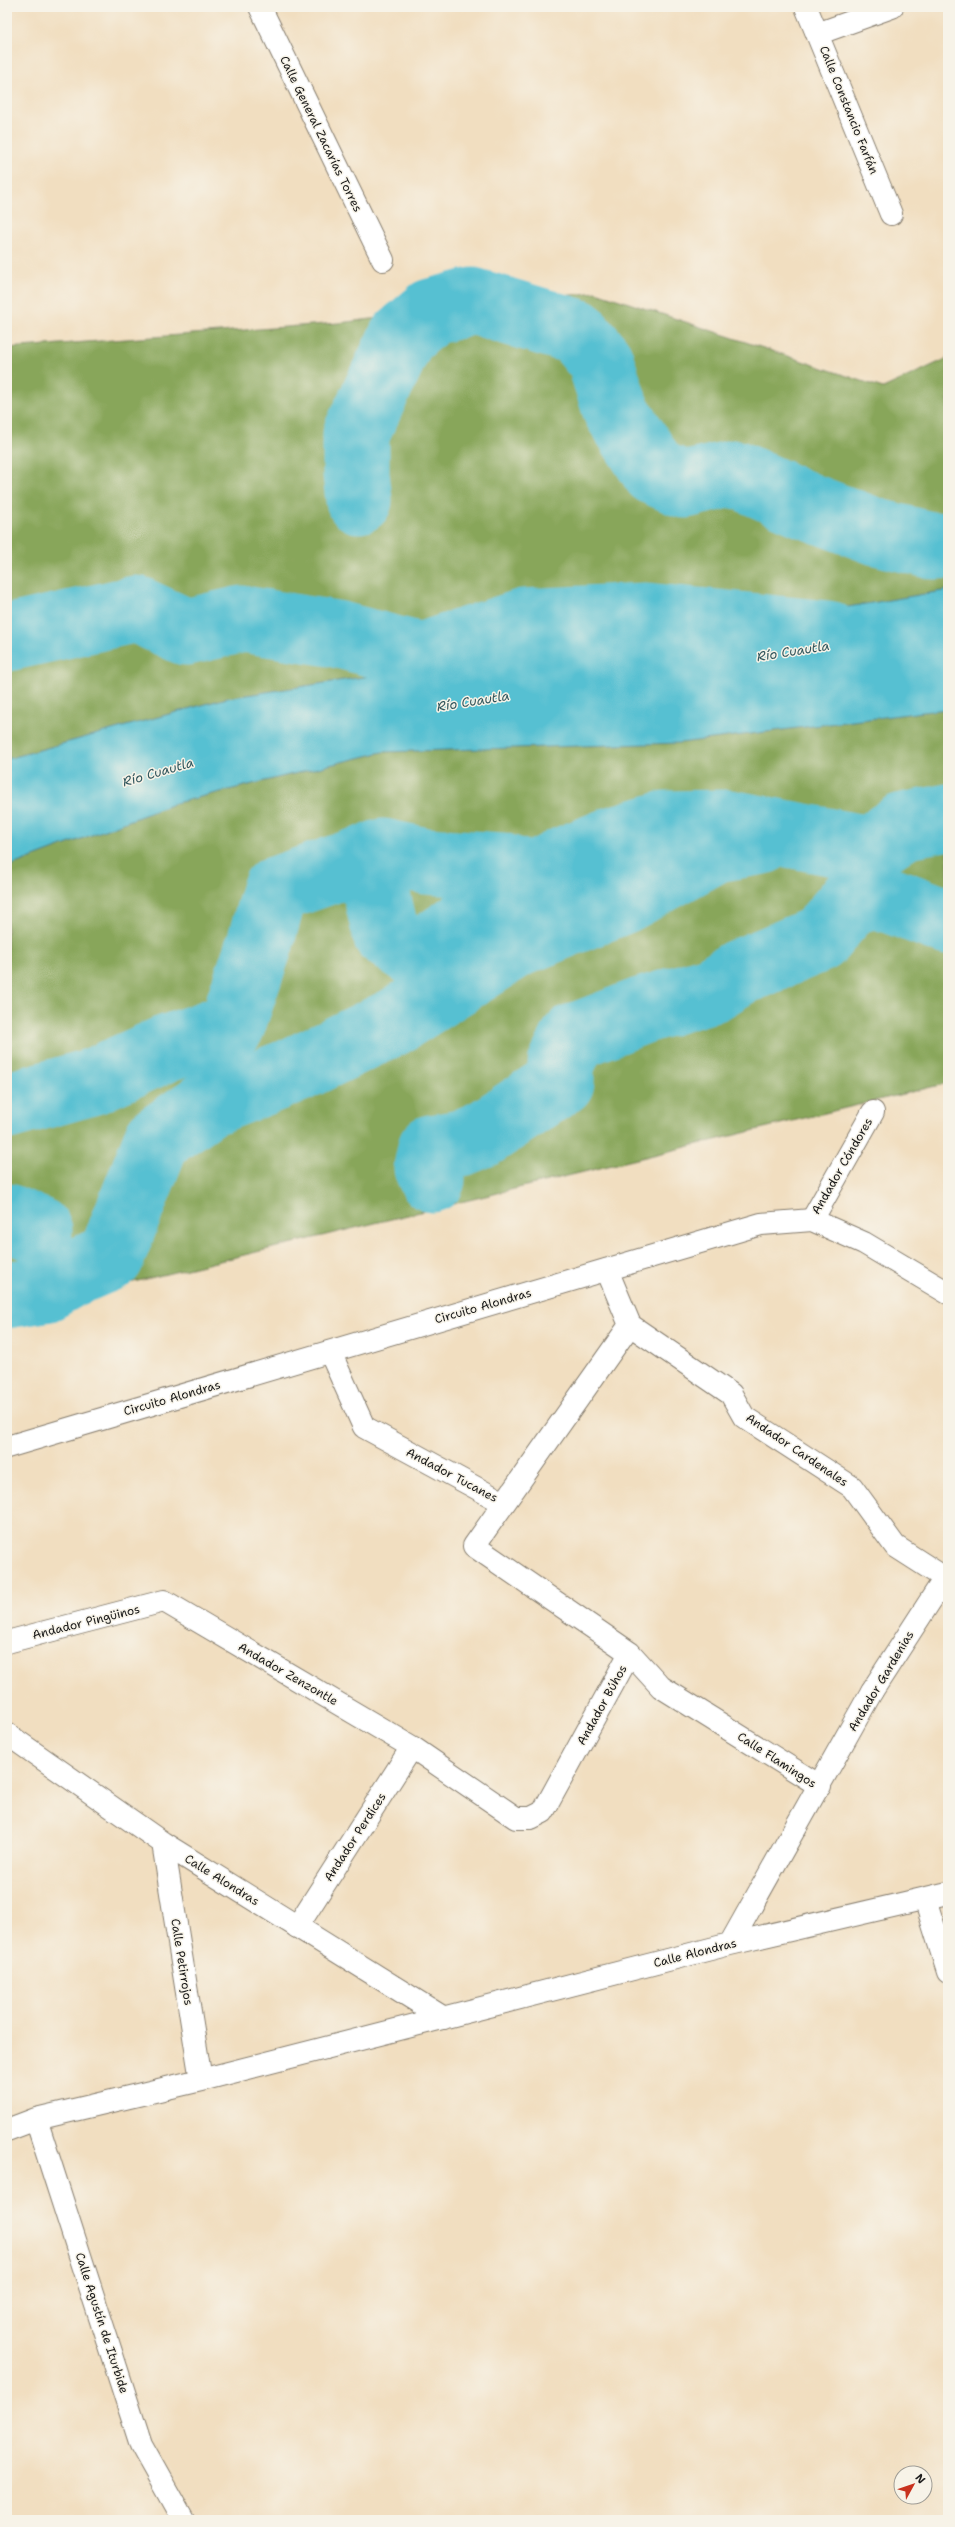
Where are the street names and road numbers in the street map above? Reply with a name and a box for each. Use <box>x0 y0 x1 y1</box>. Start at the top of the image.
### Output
street label: Calle Constancio Farfán <box>816 43 882 177</box>
street label: Calle General Zacarías Torres <box>276 53 366 215</box>
street label: Andador Cóndores <box>808 1115 876 1217</box>
street label: Circuito Alondras <box>433 1285 533 1327</box>
street label: Circuito Alondras <box>122 1377 222 1419</box>
street label: Andador Cardenales <box>743 1410 851 1490</box>
street label: Andador Tucanes <box>403 1444 501 1506</box>
street label: Andador Pingüinos <box>31 1601 142 1643</box>
street label: Andador Gardenias <box>845 1628 917 1734</box>
street label: Andador Zenzontle <box>235 1639 341 1709</box>
street label: Andador Búhos <box>573 1662 631 1748</box>
street label: Calle Flamingos <box>734 1728 820 1792</box>
street label: Andador Perdices <box>320 1790 390 1884</box>
street label: Calle Alondras <box>182 1851 262 1909</box>
street label: Calle Petirrojos <box>167 1917 197 2007</box>
street label: Calle Alondras <box>652 1935 738 1971</box>
street label: Calle Agustín de Iturbide <box>72 2251 132 2396</box>

